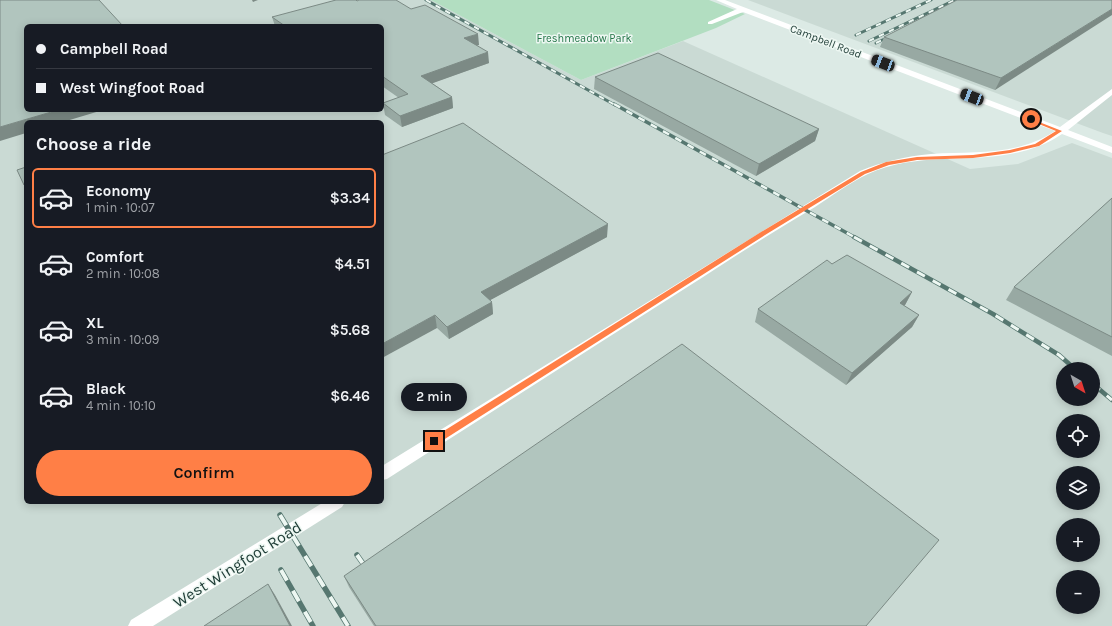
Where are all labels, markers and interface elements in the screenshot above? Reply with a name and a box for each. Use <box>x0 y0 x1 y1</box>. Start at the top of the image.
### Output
street label: Campbell Road <box>788 22 864 61</box>
park label: Freshmeadow Park <box>536 32 632 45</box>
text: Campbell Road <box>60 40 168 58</box>
car <box>870 53 896 73</box>
text: West Wingfoot Road <box>60 79 205 97</box>
car <box>959 87 985 107</box>
route start <box>1022 110 1040 128</box>
text: Choose a ride <box>36 133 151 155</box>
icon: car <box>38 180 74 216</box>
text: Economy <box>86 182 151 200</box>
text: $3.34 <box>330 189 370 207</box>
text: 1 min · 10:07 <box>86 200 155 215</box>
icon: car <box>38 246 74 282</box>
text: Comfort <box>86 248 144 266</box>
text: $4.51 <box>334 255 370 273</box>
text: 2 min · 10:08 <box>86 266 160 281</box>
icon: car <box>38 312 74 348</box>
text: XL <box>86 314 104 332</box>
text: $5.68 <box>330 321 370 339</box>
text: 3 min · 10:09 <box>86 332 159 347</box>
north arrow <box>1056 362 1100 406</box>
map controls <box>1056 362 1100 614</box>
icon: car <box>38 378 74 414</box>
text: Black <box>86 380 126 398</box>
callout: 2 min <box>401 383 467 411</box>
text: $6.46 <box>330 387 370 405</box>
text: 2 min <box>416 389 452 404</box>
text: 4 min · 10:10 <box>86 398 156 413</box>
button: locate <box>1056 414 1100 458</box>
route end <box>425 432 443 450</box>
button: Confirm <box>36 450 372 496</box>
button: layers <box>1056 466 1100 510</box>
street label: West Wingfoot Road <box>170 517 305 612</box>
button: + <box>1056 518 1100 562</box>
button: − <box>1056 570 1100 614</box>

